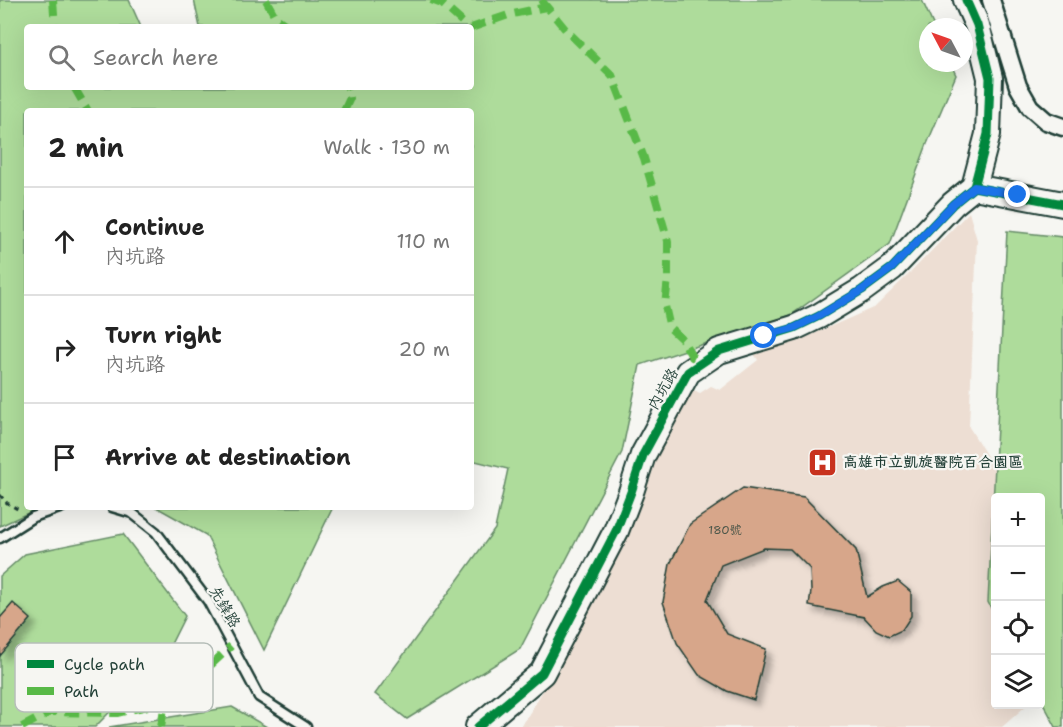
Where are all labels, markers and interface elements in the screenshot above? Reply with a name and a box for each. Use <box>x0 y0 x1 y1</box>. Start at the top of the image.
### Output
north arrow <box>919 18 973 72</box>
search box <box>24 24 474 90</box>
icon: search <box>45 41 78 74</box>
text: Search here <box>93 43 219 72</box>
text: 2 min <box>48 130 124 165</box>
text: Walk · 130 m <box>323 134 450 160</box>
route end <box>1004 181 1030 207</box>
text: Continue <box>105 213 205 242</box>
icon: ahead <box>48 225 81 258</box>
text: 110 m <box>396 228 450 254</box>
text: 內坑路 <box>105 243 165 269</box>
text: Turn right <box>105 321 222 350</box>
route start <box>750 322 776 348</box>
icon: right <box>48 333 81 366</box>
text: 20 m <box>399 336 450 362</box>
text: 內坑路 <box>105 351 165 377</box>
street label: 內坑路 <box>643 365 683 413</box>
icon: arrive <box>48 441 81 474</box>
text: Arrive at destination <box>105 443 351 472</box>
hospital icon: 高雄市立凱旋醫院百合園區 <box>806 446 838 478</box>
place label: 高雄市立凱旋醫院百合園區 <box>843 452 1023 472</box>
map controls <box>991 493 1045 709</box>
button: + <box>991 493 1045 547</box>
house number: 180號 <box>708 522 742 538</box>
button: − <box>991 547 1045 601</box>
street label: 先鋒路 <box>205 583 245 631</box>
button: locate <box>991 601 1045 655</box>
legend <box>15 643 213 712</box>
text: Cycle path <box>64 654 145 675</box>
button: layers <box>991 655 1045 709</box>
text: Path <box>64 681 99 702</box>

